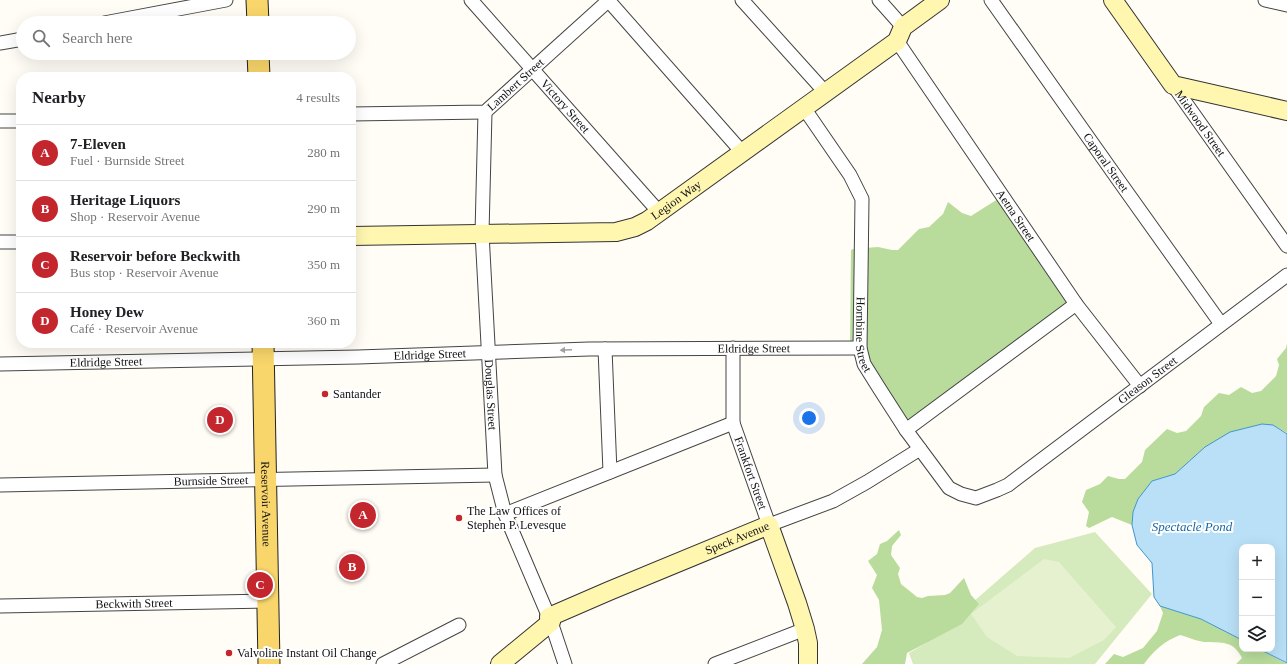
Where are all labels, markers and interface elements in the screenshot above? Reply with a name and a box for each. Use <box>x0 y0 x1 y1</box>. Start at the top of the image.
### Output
search box <box>16 16 356 60</box>
icon: search <box>30 27 52 49</box>
text: Search here <box>62 30 132 46</box>
street label: Lambert Street <box>484 55 547 114</box>
street label: Victory Street <box>538 77 593 136</box>
text: Nearby <box>32 88 86 107</box>
street label: Midwood Street <box>1172 88 1229 160</box>
text: 4 results <box>296 90 340 105</box>
street label: Caporal Street <box>1080 130 1132 195</box>
text: 7-Eleven <box>70 136 126 152</box>
text: A <box>40 145 50 160</box>
text: 280 m <box>307 145 340 160</box>
text: Fuel · Burnside Street <box>70 153 184 168</box>
street label: Legion Way <box>648 177 704 223</box>
street label: Aetna Street <box>993 187 1039 245</box>
text: Heritage Liquors <box>70 192 180 208</box>
text: B <box>41 201 49 216</box>
text: 290 m <box>307 201 340 216</box>
text: Shop · Reservoir Avenue <box>70 209 200 224</box>
text: Reservoir before Beckwith <box>70 248 240 264</box>
text: C <box>40 257 50 272</box>
text: 350 m <box>307 257 340 272</box>
text: Bus stop · Reservoir Avenue <box>70 265 219 280</box>
street label: Hornbine Street <box>852 297 875 376</box>
text: Honey Dew <box>70 304 144 320</box>
text: D <box>40 313 50 328</box>
text: 360 m <box>307 313 340 328</box>
text: Café · Reservoir Avenue <box>70 321 198 336</box>
street label: Eldridge Street <box>718 341 791 356</box>
street label: Eldridge Street <box>393 346 467 363</box>
one-way arrow <box>559 347 572 353</box>
street label: Gleason Street <box>1115 353 1180 407</box>
street label: Eldridge Street <box>70 354 143 370</box>
street label: Douglas Street <box>482 359 500 431</box>
place label: Santander <box>333 387 381 401</box>
marker: Santander <box>320 389 330 399</box>
pin: D <box>207 405 233 435</box>
your location <box>799 408 819 428</box>
street label: Frankfort Street <box>731 435 770 512</box>
street label: Reservoir Avenue <box>258 461 274 547</box>
street label: Burnside Street <box>174 473 249 488</box>
pin: A <box>350 500 376 530</box>
place label: The Law Offices of Stephen P. Levesque <box>467 504 566 532</box>
marker: The Law Offices of Stephen P. Levesque <box>454 513 464 523</box>
street label: Speck Avenue <box>703 519 771 558</box>
water label: Spectacle Pond <box>1152 519 1233 534</box>
map controls <box>1239 544 1275 652</box>
button: + <box>1239 544 1275 580</box>
pin: B <box>339 552 365 582</box>
pin: C <box>247 570 273 600</box>
button: − <box>1239 580 1275 616</box>
street label: Beckwith Street <box>95 596 173 611</box>
button: layers <box>1239 616 1275 652</box>
place label: Valvoline Instant Oil Change <box>237 646 377 660</box>
marker: Valvoline Instant Oil Change <box>224 648 234 658</box>

